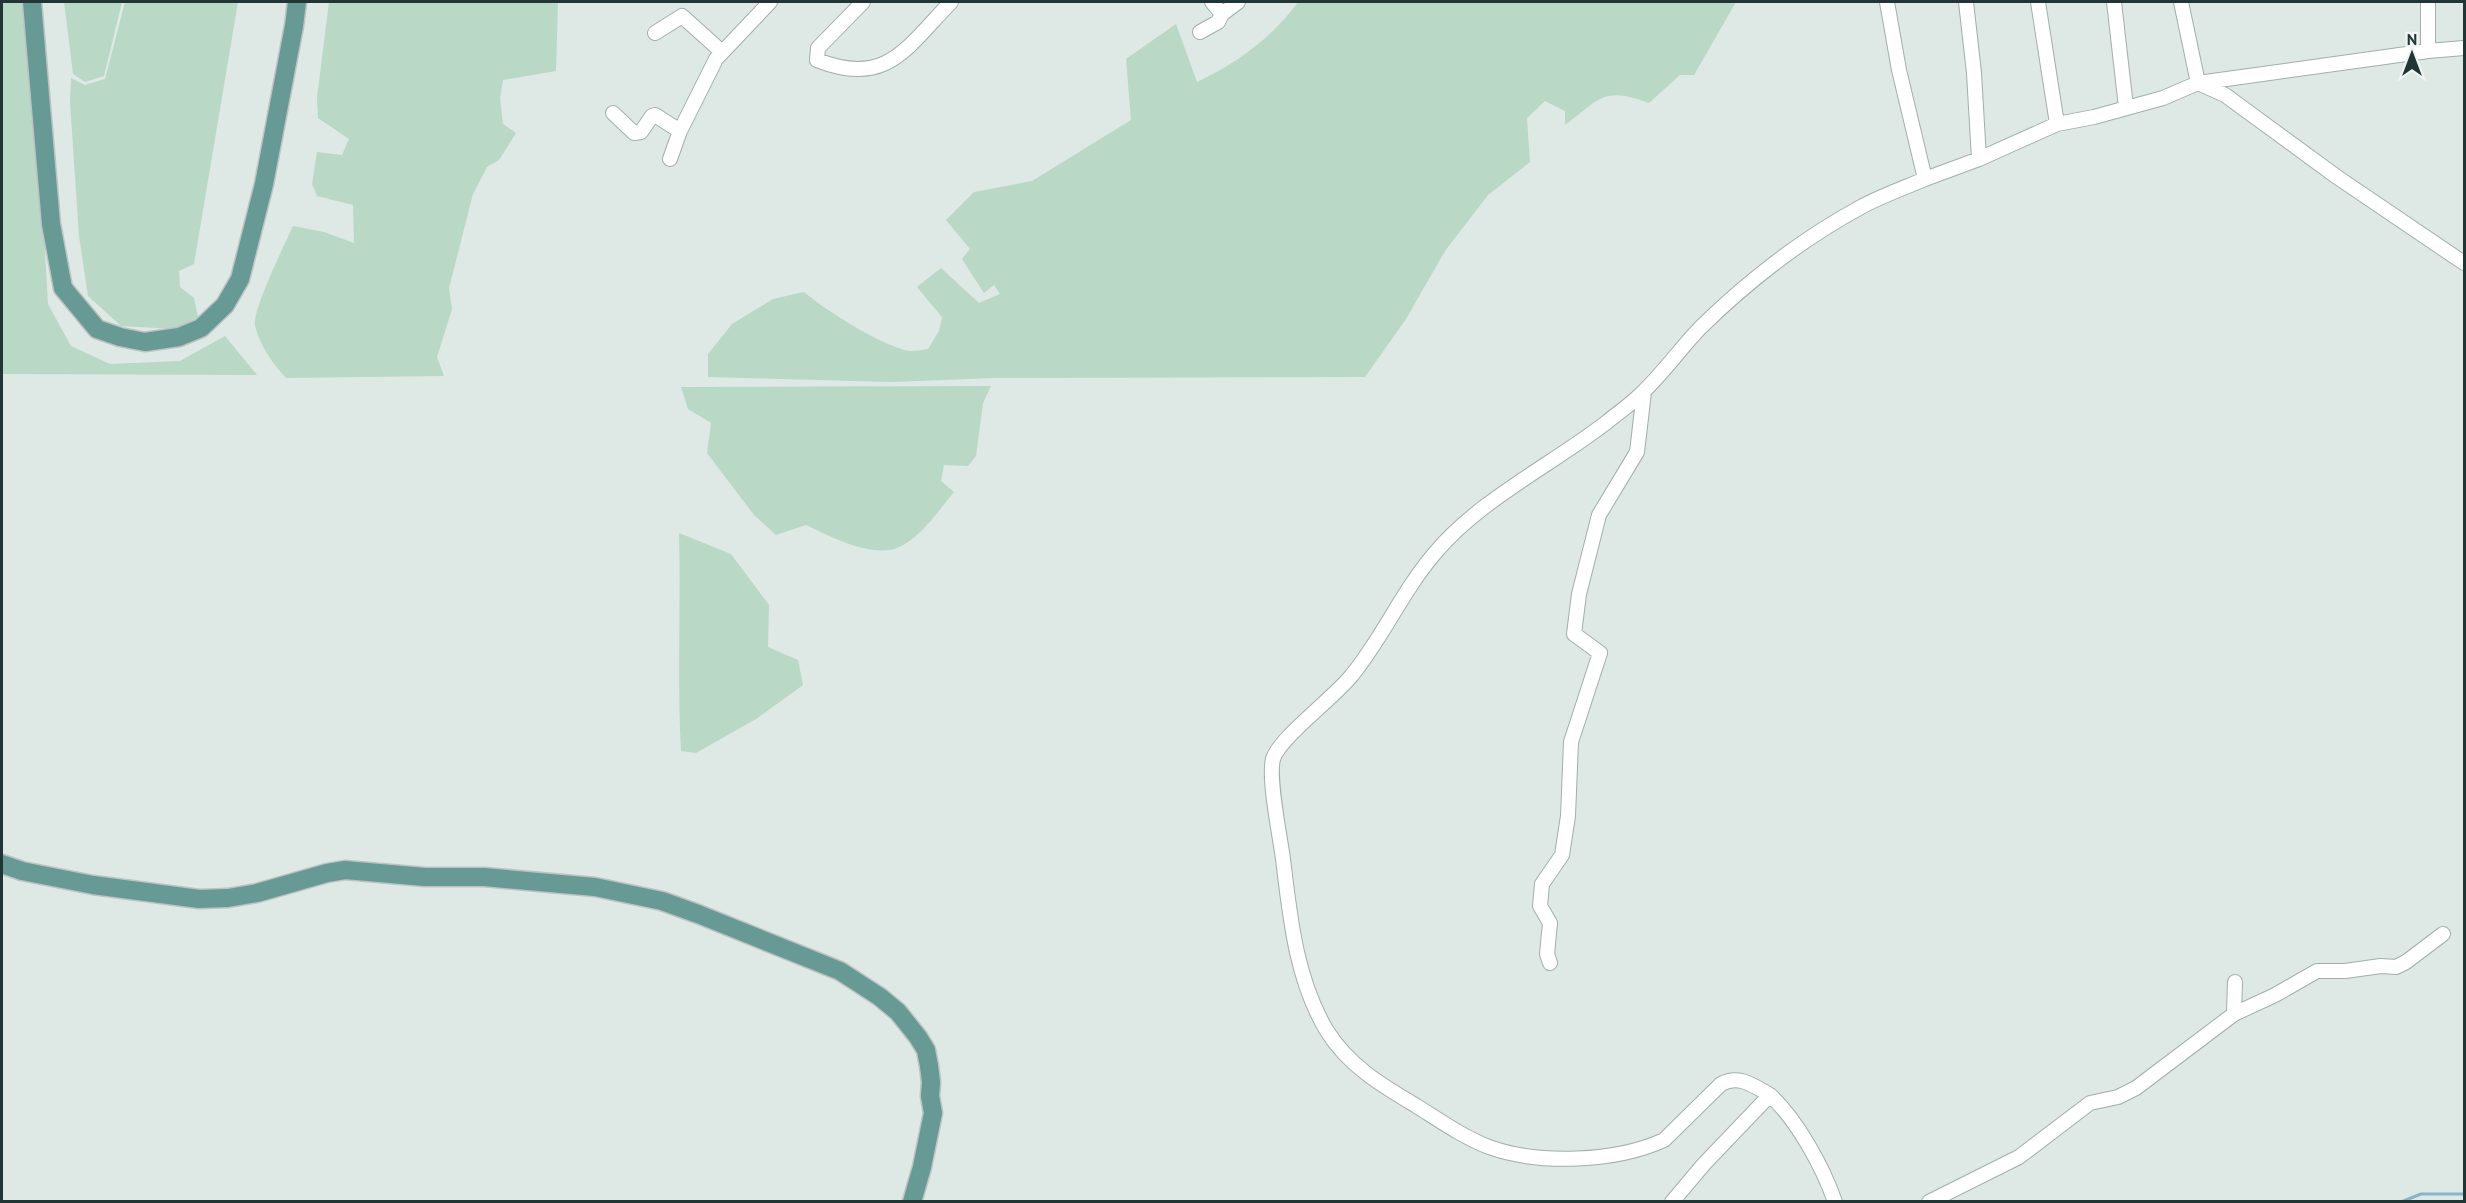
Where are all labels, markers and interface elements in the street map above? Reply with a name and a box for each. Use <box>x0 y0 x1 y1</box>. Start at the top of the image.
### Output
north arrow <box>2382 24 2442 84</box>
text: N <box>2407 29 2417 49</box>

